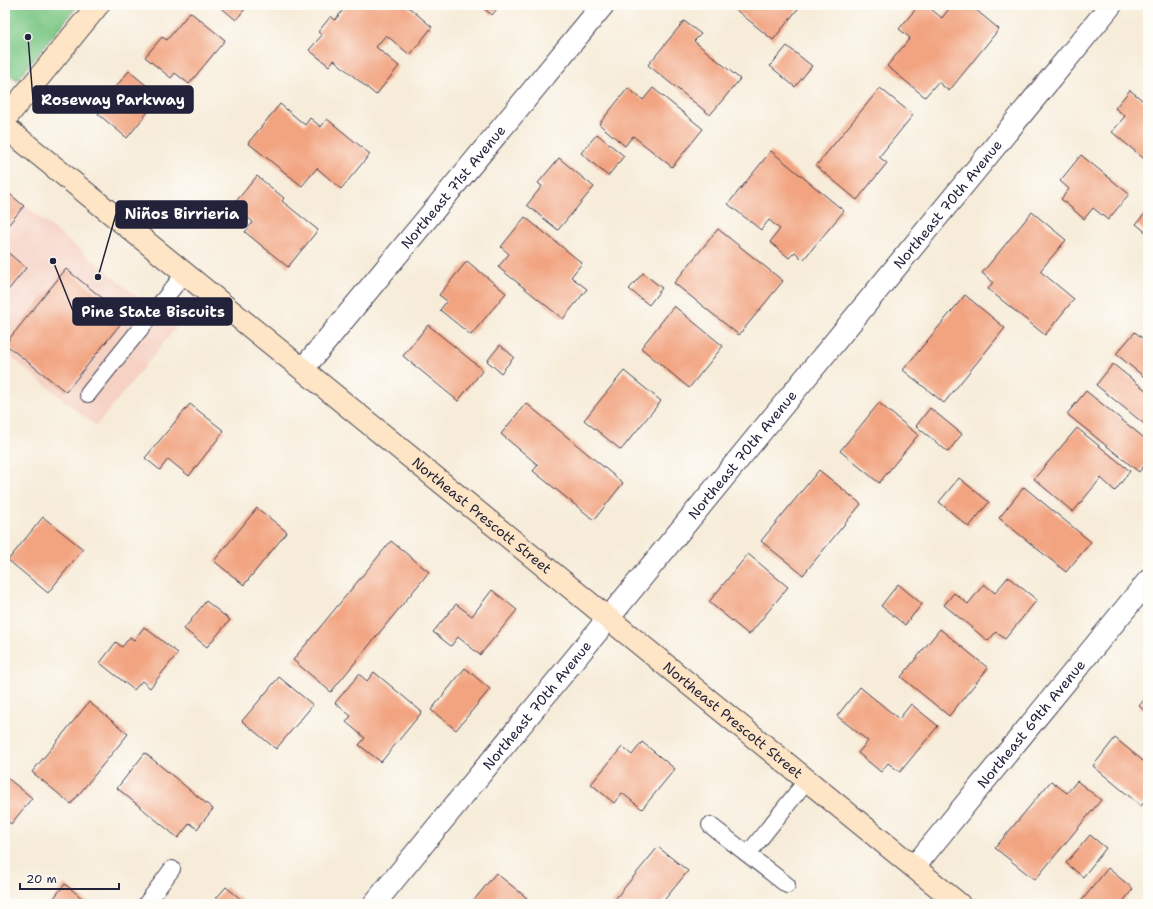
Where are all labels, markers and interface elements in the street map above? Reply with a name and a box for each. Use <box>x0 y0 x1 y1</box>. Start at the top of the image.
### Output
callout: Roseway Parkway <box>33 86 193 113</box>
text: Roseway Parkway <box>41 90 185 110</box>
street label: Northeast 71st Avenue <box>397 121 509 252</box>
street label: Northeast 70th Avenue <box>890 136 1006 272</box>
callout: Niños Birrieria <box>116 201 247 228</box>
text: Niños Birrieria <box>125 204 240 224</box>
callout: Pine State Biscuits <box>73 298 232 325</box>
text: Pine State Biscuits <box>81 302 225 322</box>
street label: Northeast 70th Avenue <box>684 386 801 523</box>
street label: Northeast Prescott Street <box>408 453 555 578</box>
street label: Northeast 70th Avenue <box>479 637 595 773</box>
street label: Northeast 69th Avenue <box>973 656 1089 792</box>
street label: Northeast Prescott Street <box>660 658 807 782</box>
scale bar <box>20 865 119 891</box>
text: 20 m <box>26 871 57 887</box>

